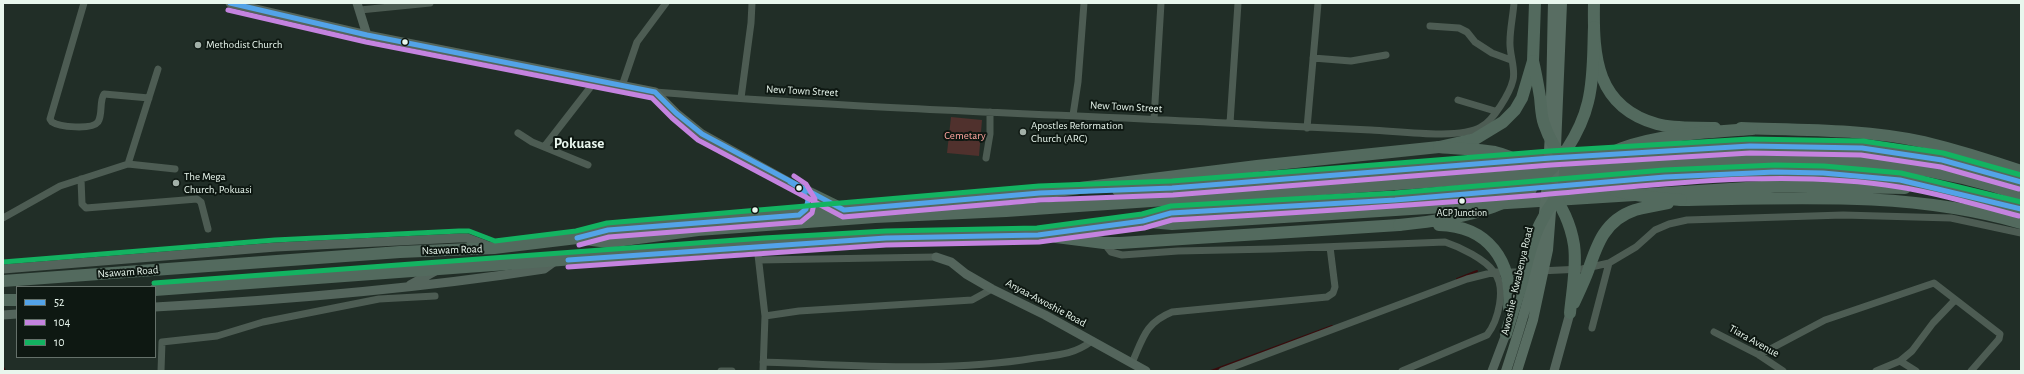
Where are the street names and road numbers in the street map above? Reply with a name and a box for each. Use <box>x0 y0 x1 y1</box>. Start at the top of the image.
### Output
street label: New Town Street <box>766 83 838 99</box>
street label: New Town Street <box>1090 99 1162 115</box>
street label: Awoshie - Kwabenya Road <box>1498 226 1536 336</box>
street label: Nsawam Road <box>421 242 483 258</box>
street label: Nsawam Road <box>97 263 159 281</box>
street label: Anyaa-Awoshie Road <box>1003 276 1089 330</box>
street label: Tiara Avenue <box>1727 322 1781 360</box>

